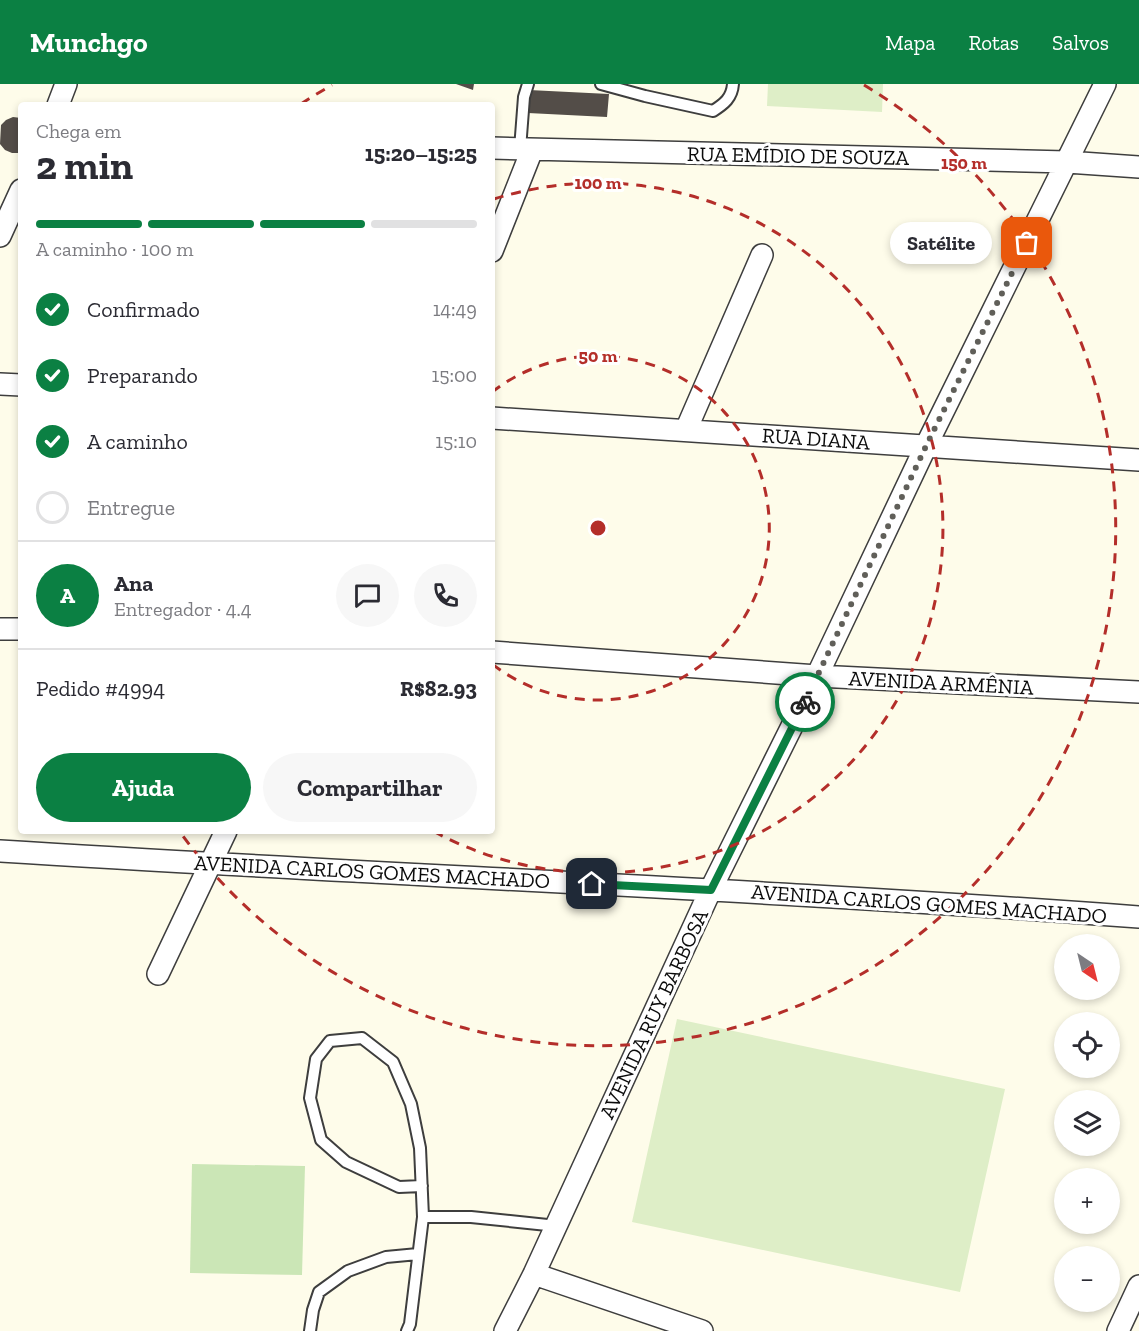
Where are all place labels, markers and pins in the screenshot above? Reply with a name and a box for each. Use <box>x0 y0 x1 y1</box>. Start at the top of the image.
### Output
pin <box>1001 217 1052 268</box>
callout: Satélite <box>889 222 991 264</box>
centre of rings <box>588 518 608 538</box>
pin <box>566 858 617 909</box>

